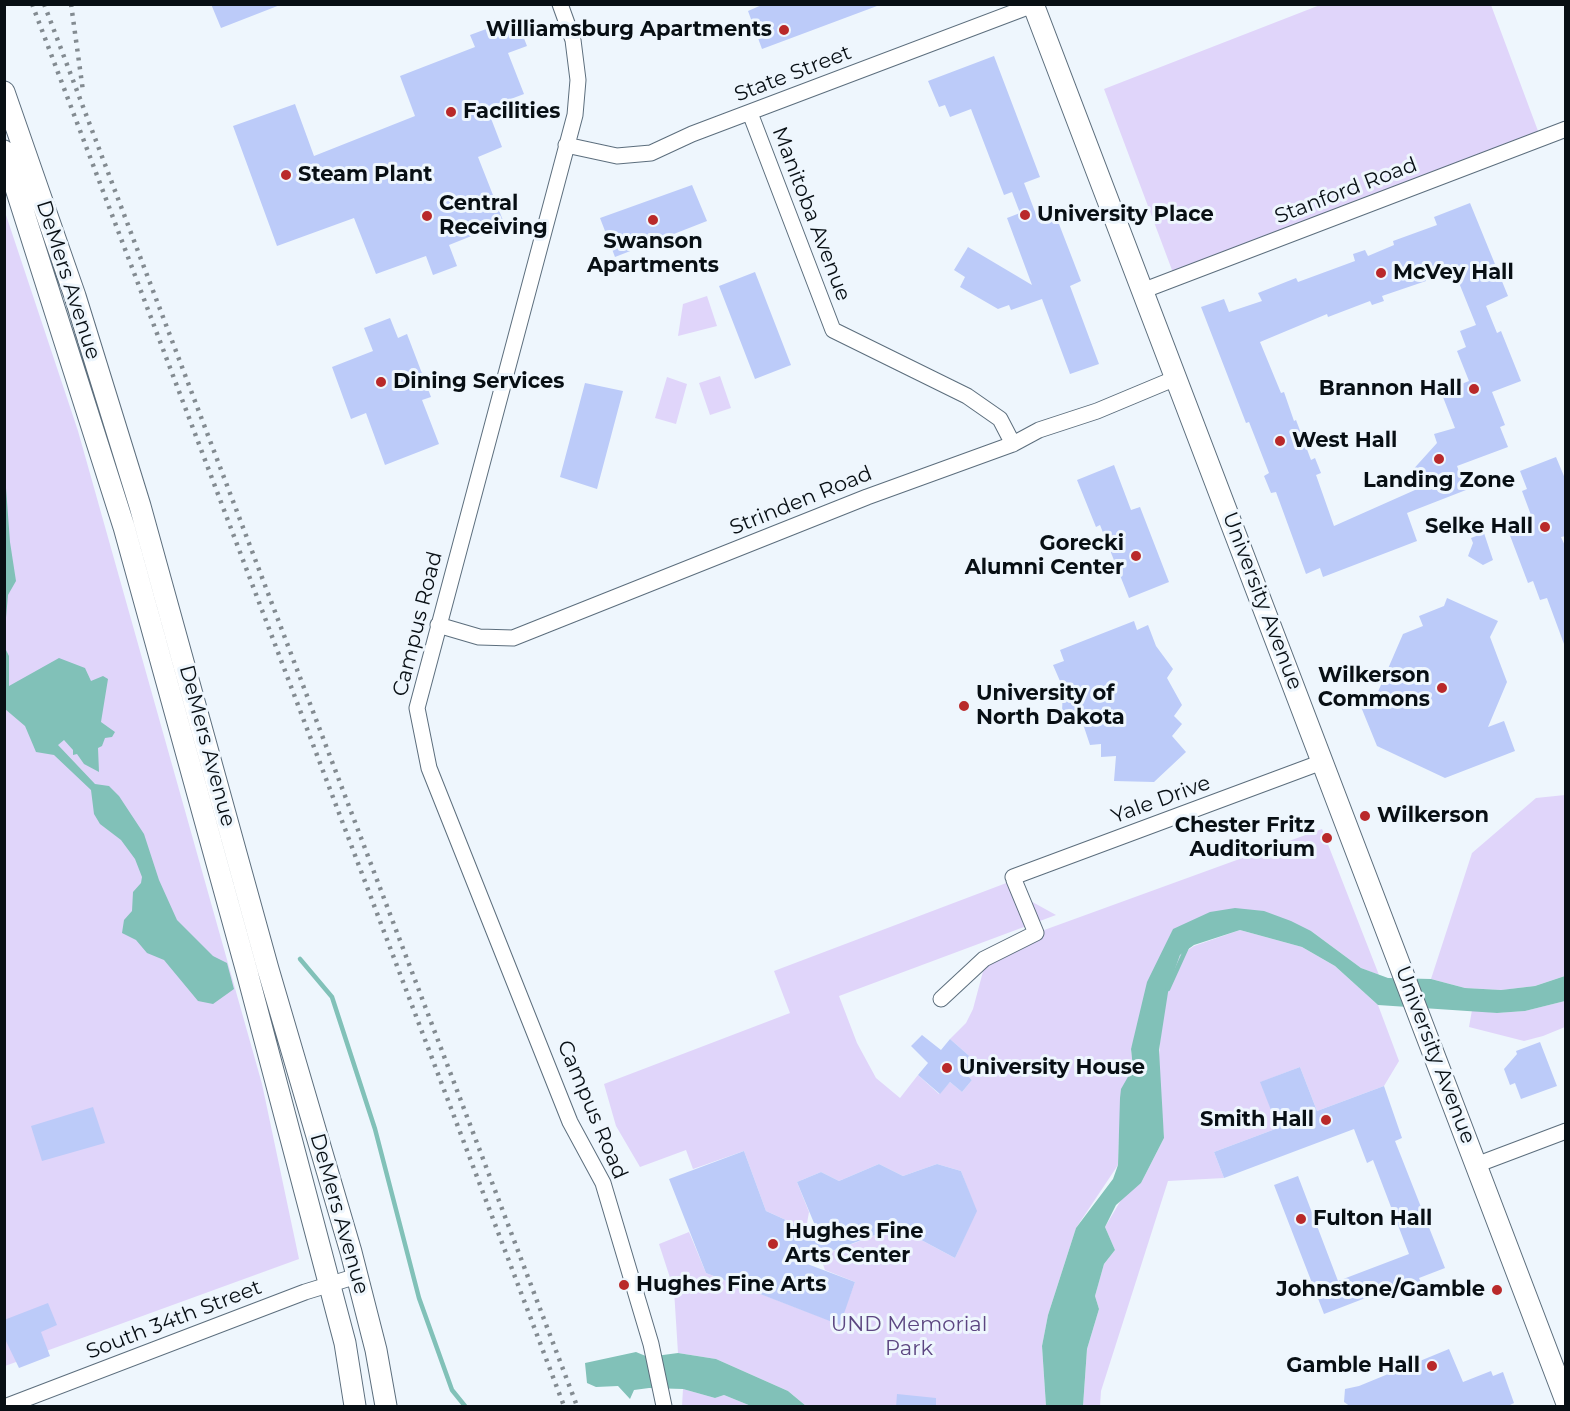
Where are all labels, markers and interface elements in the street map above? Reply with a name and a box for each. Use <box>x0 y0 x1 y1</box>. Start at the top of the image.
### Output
place label: Williamsburg Apartments <box>486 17 772 43</box>
marker: Williamsburg Apartments <box>777 23 791 37</box>
street label: State Street <box>731 40 855 108</box>
place label: Facilities <box>463 99 560 125</box>
marker: Facilities <box>444 105 458 119</box>
street label: Manitoba Avenue <box>766 123 856 305</box>
street label: Stanford Road <box>1271 152 1421 230</box>
place label: Steam Plant <box>298 162 432 188</box>
marker: Steam Plant <box>279 168 293 182</box>
place label: Central Receiving <box>439 191 548 241</box>
street label: DeMers Avenue <box>30 197 106 363</box>
place label: University Place <box>1037 202 1214 228</box>
marker: University Place <box>1018 208 1032 222</box>
marker: Central Receiving <box>420 209 434 223</box>
marker: Swanson Apartments <box>646 213 660 227</box>
place label: Swanson Apartments <box>587 229 719 279</box>
place label: McVey Hall <box>1393 260 1514 286</box>
marker: McVey Hall <box>1374 266 1388 280</box>
place label: Dining Services <box>393 369 564 395</box>
marker: Dining Services <box>374 375 388 389</box>
place label: Brannon Hall <box>1319 376 1462 402</box>
marker: Brannon Hall <box>1467 382 1481 396</box>
place label: West Hall <box>1292 428 1397 454</box>
marker: West Hall <box>1273 434 1287 448</box>
marker: Landing Zone <box>1432 452 1446 466</box>
street label: Strinden Road <box>726 461 876 541</box>
place label: Landing Zone <box>1363 468 1515 494</box>
street label: University Avenue <box>1217 509 1307 693</box>
place label: Selke Hall <box>1425 514 1533 540</box>
marker: Selke Hall <box>1538 520 1552 534</box>
place label: Gorecki Alumni Center <box>965 531 1124 581</box>
street label: Campus Road <box>388 549 448 699</box>
marker: Gorecki Alumni Center <box>1129 549 1143 563</box>
street label: DeMers Avenue <box>173 662 241 830</box>
place label: Wilkerson Commons <box>1318 663 1430 713</box>
place label: University of North Dakota <box>976 681 1125 731</box>
marker: Wilkerson Commons <box>1435 681 1449 695</box>
marker: University of North Dakota <box>957 699 971 713</box>
street label: Yale Drive <box>1108 771 1214 829</box>
place label: Wilkerson <box>1377 803 1489 829</box>
marker: Wilkerson <box>1358 809 1372 823</box>
place label: Chester Fritz Auditorium <box>1175 813 1315 863</box>
marker: Chester Fritz Auditorium <box>1320 831 1334 845</box>
street label: University Avenue <box>1390 963 1480 1147</box>
street label: Campus Road <box>551 1037 633 1183</box>
place label: University House <box>959 1055 1145 1081</box>
marker: University House <box>940 1061 954 1075</box>
place label: Smith Hall <box>1200 1107 1314 1133</box>
marker: Smith Hall <box>1319 1113 1333 1127</box>
street label: DeMers Avenue <box>304 1131 374 1297</box>
place label: Fulton Hall <box>1313 1206 1432 1232</box>
marker: Fulton Hall <box>1294 1212 1308 1226</box>
place label: Hughes Fine Arts Center <box>785 1219 924 1269</box>
marker: Hughes Fine Arts Center <box>766 1237 780 1251</box>
place label: Hughes Fine Arts <box>636 1272 826 1298</box>
street label: South 34th Street <box>83 1275 265 1365</box>
place label: Johnstone/Gamble <box>1276 1277 1485 1303</box>
marker: Hughes Fine Arts <box>617 1278 631 1292</box>
marker: Johnstone/Gamble <box>1490 1283 1504 1297</box>
park label: UND Memorial Park <box>831 1312 987 1362</box>
place label: Gamble Hall <box>1286 1353 1420 1379</box>
marker: Gamble Hall <box>1425 1359 1439 1373</box>

